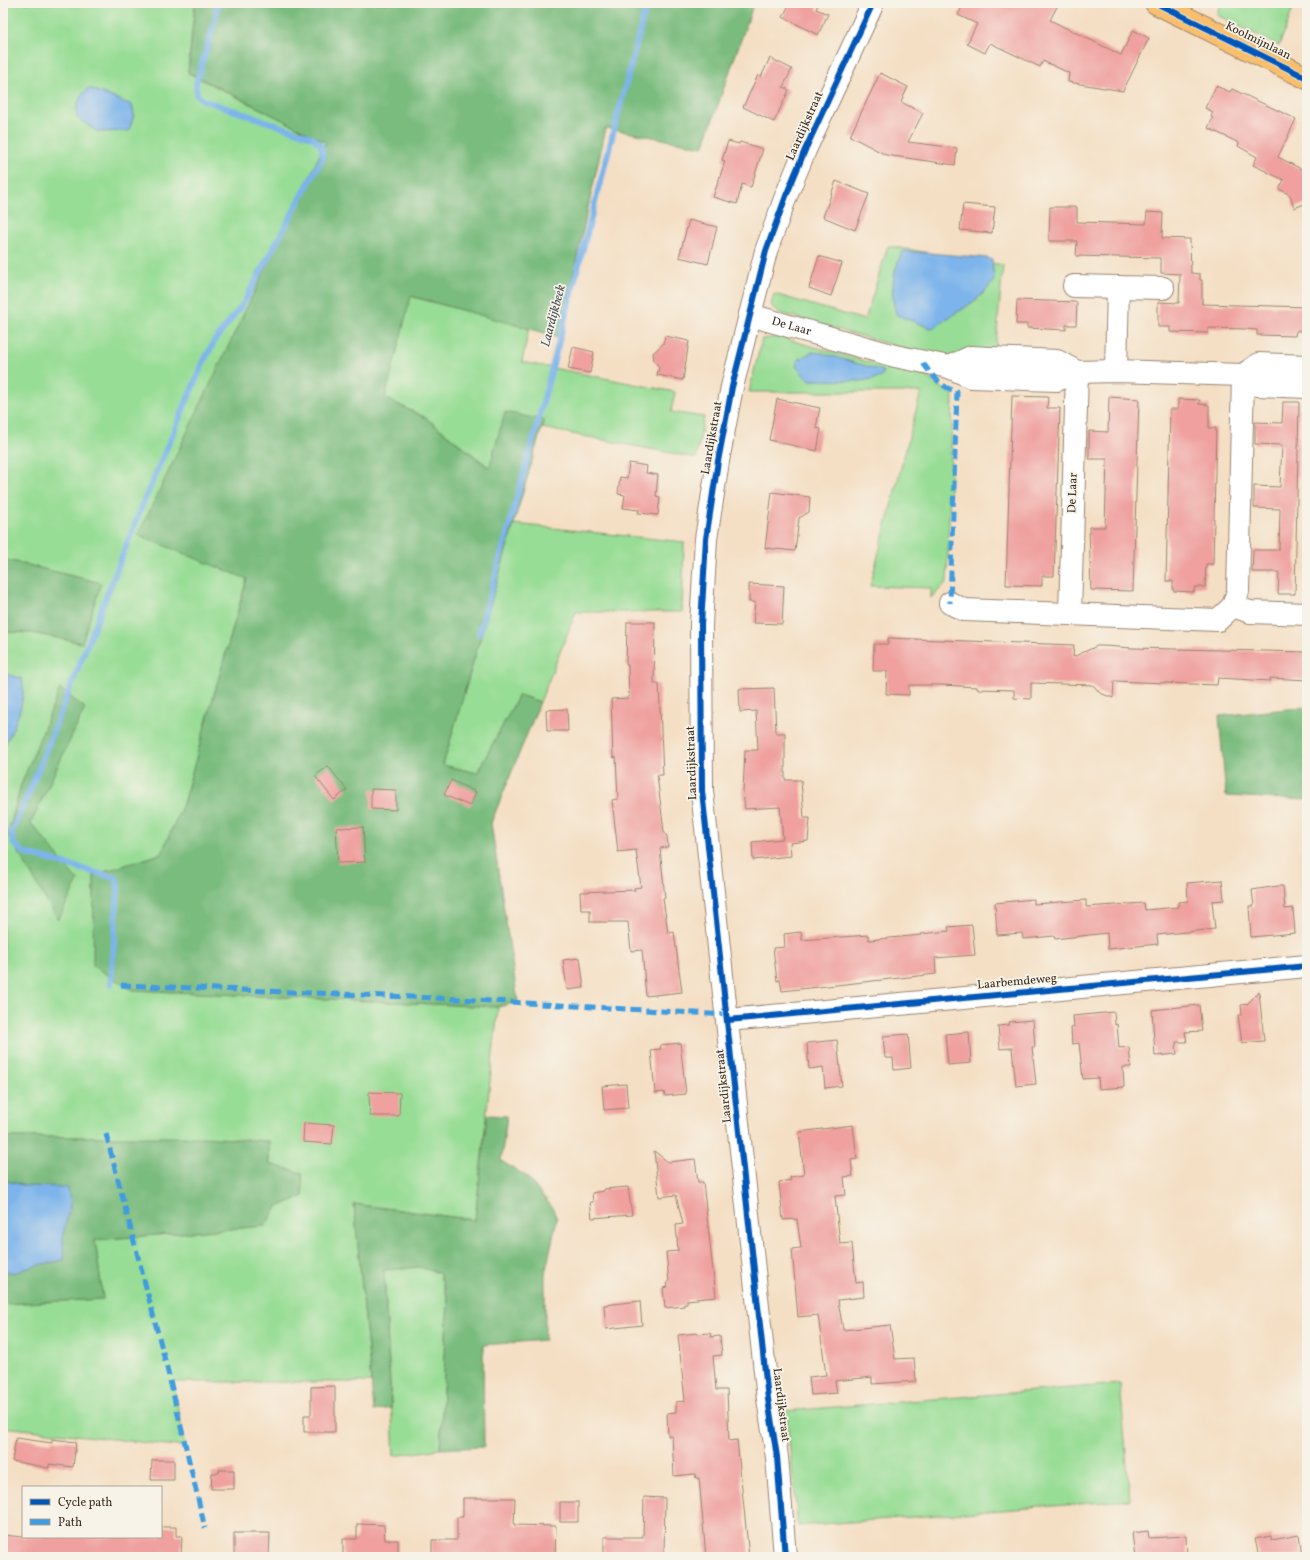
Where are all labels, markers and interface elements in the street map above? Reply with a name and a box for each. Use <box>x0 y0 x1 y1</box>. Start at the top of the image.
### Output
street label: Koolmijnlaan <box>1222 18 1294 64</box>
street label: Laardijkstraat <box>783 89 827 163</box>
water label: Laardijkbeek <box>537 283 571 349</box>
street label: De Laar <box>770 313 813 340</box>
street label: Laardijkstraat <box>698 400 726 476</box>
street label: De Laar <box>1064 472 1082 514</box>
street label: Laardijkstraat <box>683 726 701 800</box>
street label: Laarbemdeweg <box>977 971 1057 993</box>
street label: Laardijkstraat <box>712 1048 736 1124</box>
street label: Laardijkstraat <box>769 1367 793 1443</box>
legend <box>22 1486 162 1538</box>
text: Cycle path <box>58 1495 113 1511</box>
text: Path <box>58 1515 82 1531</box>

